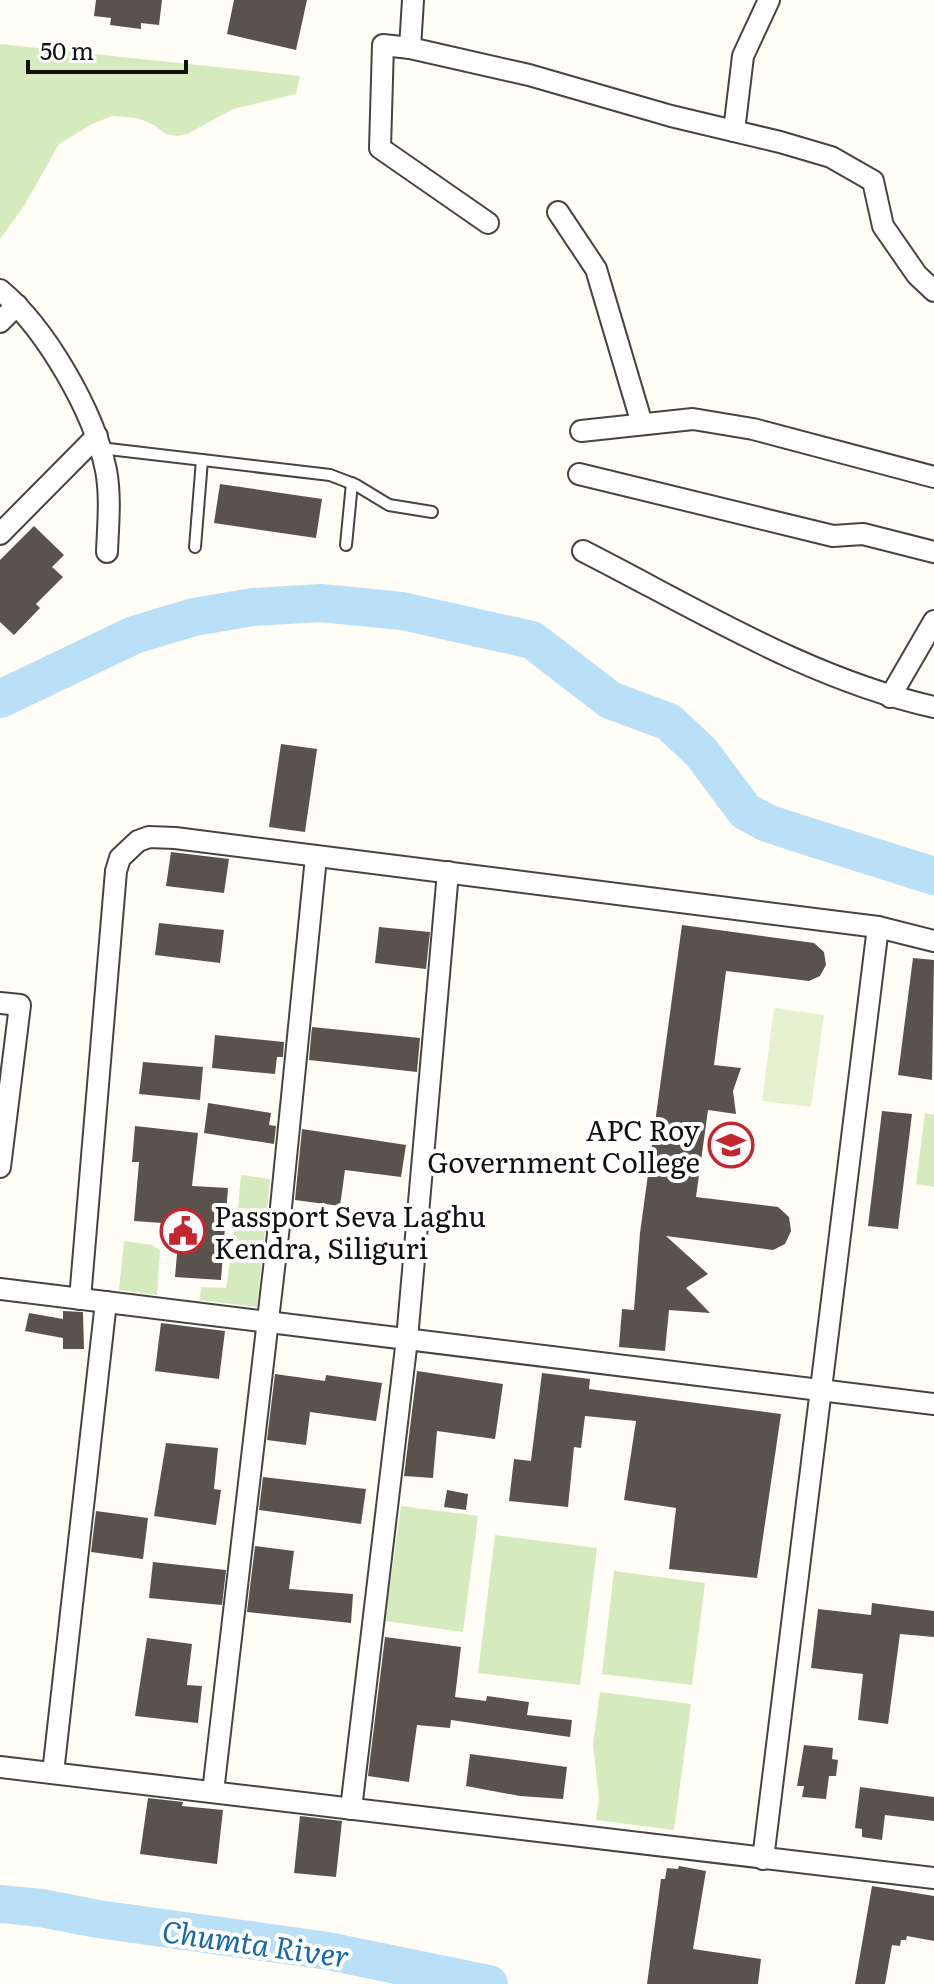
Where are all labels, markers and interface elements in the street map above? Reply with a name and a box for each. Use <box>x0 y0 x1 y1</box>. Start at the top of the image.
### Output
scale bar <box>28 24 186 74</box>
text: 50 m <box>40 32 94 67</box>
place label: APC Roy Government College <box>427 1108 701 1182</box>
school or university icon: APC Roy Government College <box>707 1121 755 1169</box>
place label: Passport Seva Laghu Kendra, Siliguri <box>214 1194 486 1268</box>
public building icon: Passport Seva Laghu Kendra, Siliguri <box>159 1207 207 1255</box>
water label: Chumta River <box>160 1907 352 1977</box>

